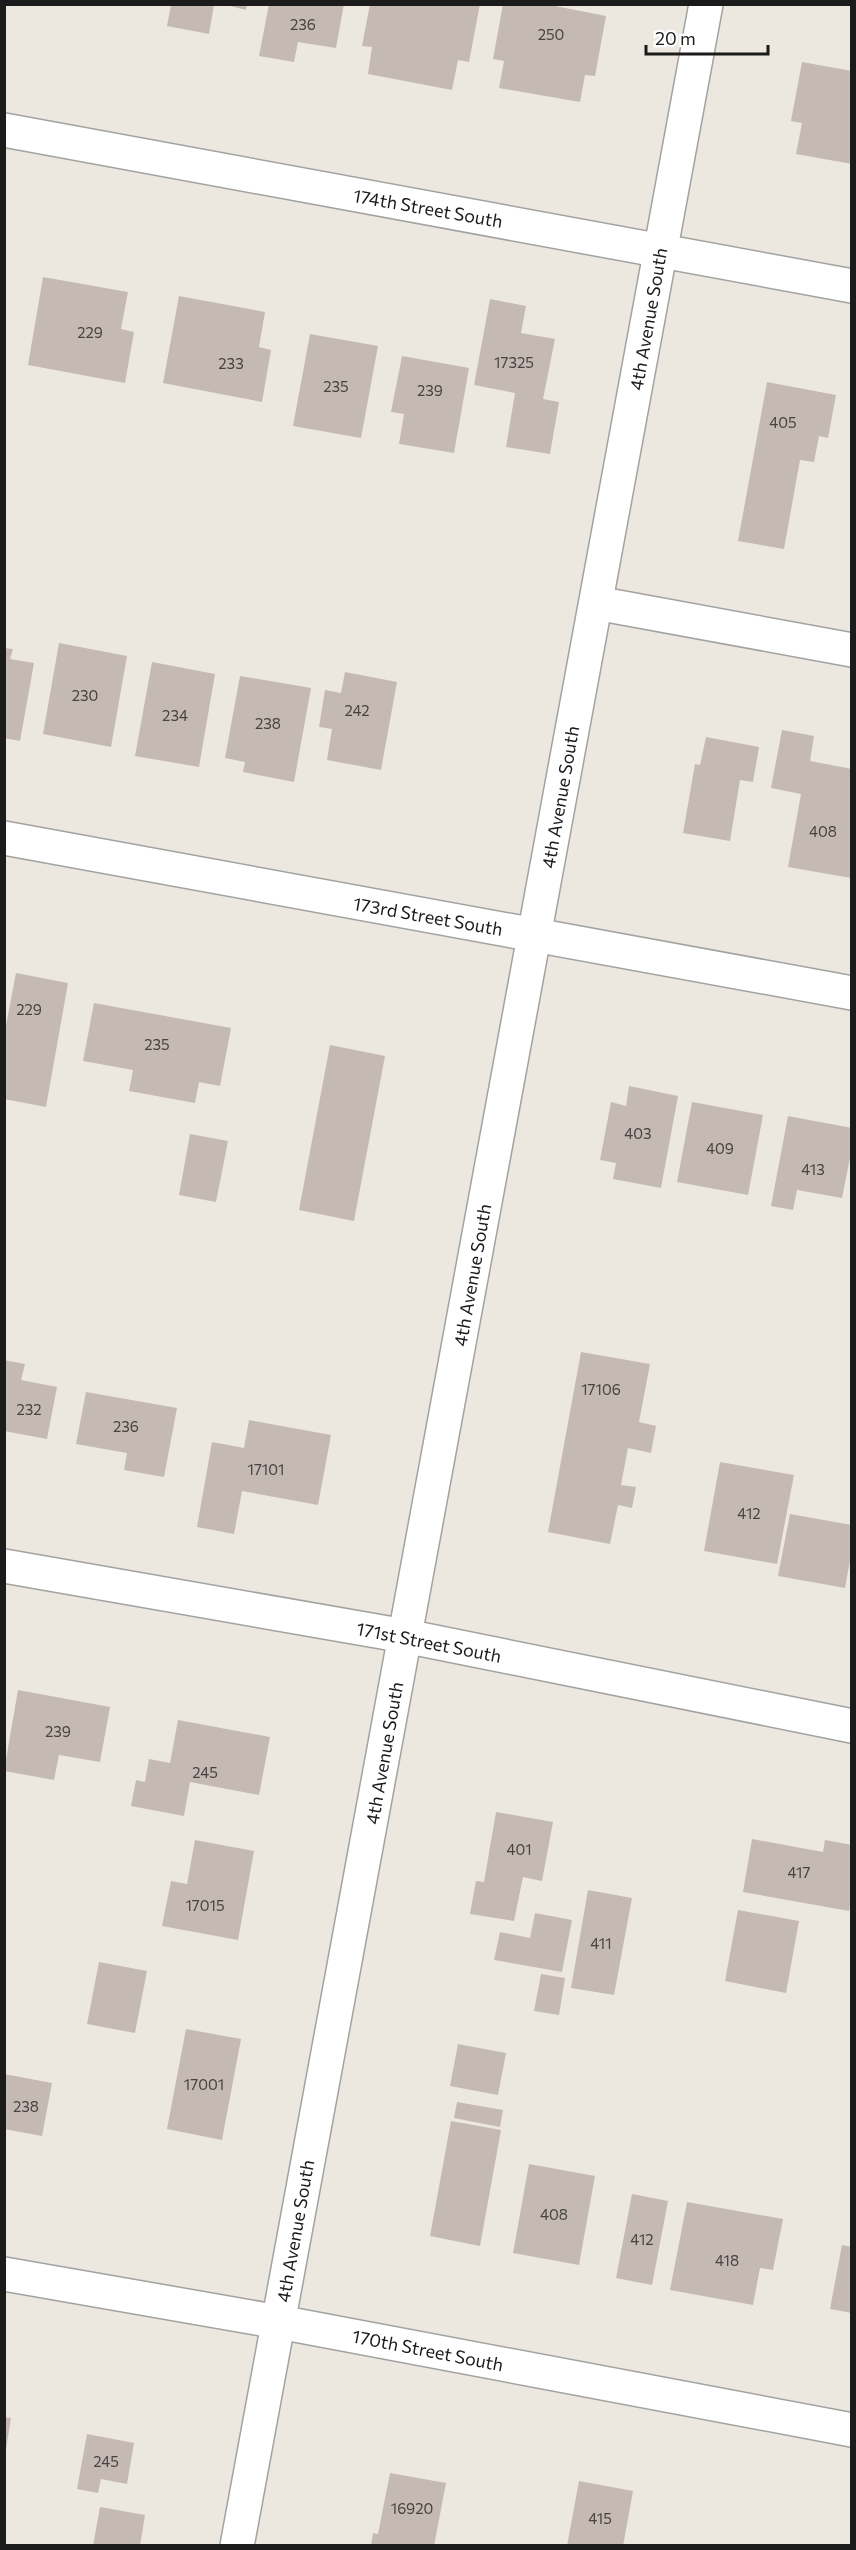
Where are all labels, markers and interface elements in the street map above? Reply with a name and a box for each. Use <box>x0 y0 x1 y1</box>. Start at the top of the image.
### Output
house number: 236 <box>290 15 316 33</box>
scale bar <box>646 18 768 56</box>
house number: 250 <box>538 25 564 43</box>
text: 20 m <box>655 27 696 49</box>
street label: 174th Street South <box>352 184 504 232</box>
street label: 4th Avenue South <box>625 246 671 392</box>
house number: 229 <box>77 323 103 341</box>
house number: 17325 <box>494 353 534 371</box>
house number: 233 <box>218 354 244 372</box>
house number: 235 <box>323 377 349 395</box>
house number: 239 <box>417 381 443 399</box>
house number: 405 <box>769 413 797 431</box>
house number: 230 <box>72 686 98 704</box>
house number: 242 <box>344 701 370 719</box>
house number: 234 <box>162 706 188 724</box>
house number: 238 <box>255 714 281 732</box>
street label: 4th Avenue South <box>537 724 583 870</box>
house number: 408 <box>809 822 837 840</box>
street label: 173rd Street South <box>351 892 505 940</box>
house number: 229 <box>16 1000 42 1018</box>
house number: 235 <box>144 1035 170 1053</box>
house number: 403 <box>624 1124 652 1142</box>
house number: 409 <box>706 1139 734 1157</box>
house number: 413 <box>801 1160 825 1178</box>
street label: 4th Avenue South <box>449 1202 495 1348</box>
house number: 17106 <box>581 1380 621 1398</box>
house number: 232 <box>16 1400 42 1418</box>
house number: 236 <box>113 1417 139 1435</box>
house number: 17101 <box>248 1460 284 1478</box>
house number: 412 <box>737 1504 761 1522</box>
street label: 171st Street South <box>355 1617 503 1667</box>
street label: 4th Avenue South <box>361 1680 407 1826</box>
house number: 239 <box>45 1722 71 1740</box>
house number: 245 <box>192 1763 218 1781</box>
house number: 401 <box>506 1840 532 1858</box>
house number: 417 <box>788 1863 811 1881</box>
house number: 17015 <box>185 1896 225 1914</box>
house number: 411 <box>590 1934 612 1952</box>
house number: 17001 <box>184 2075 224 2093</box>
house number: 238 <box>13 2097 39 2115</box>
street label: 4th Avenue South <box>272 2158 318 2304</box>
house number: 408 <box>540 2205 568 2223</box>
house number: 412 <box>630 2230 654 2248</box>
house number: 418 <box>715 2251 739 2269</box>
street label: 170th Street South <box>351 2325 505 2375</box>
house number: 245 <box>93 2452 119 2470</box>
house number: 16920 <box>391 2499 433 2517</box>
house number: 415 <box>588 2509 612 2527</box>

